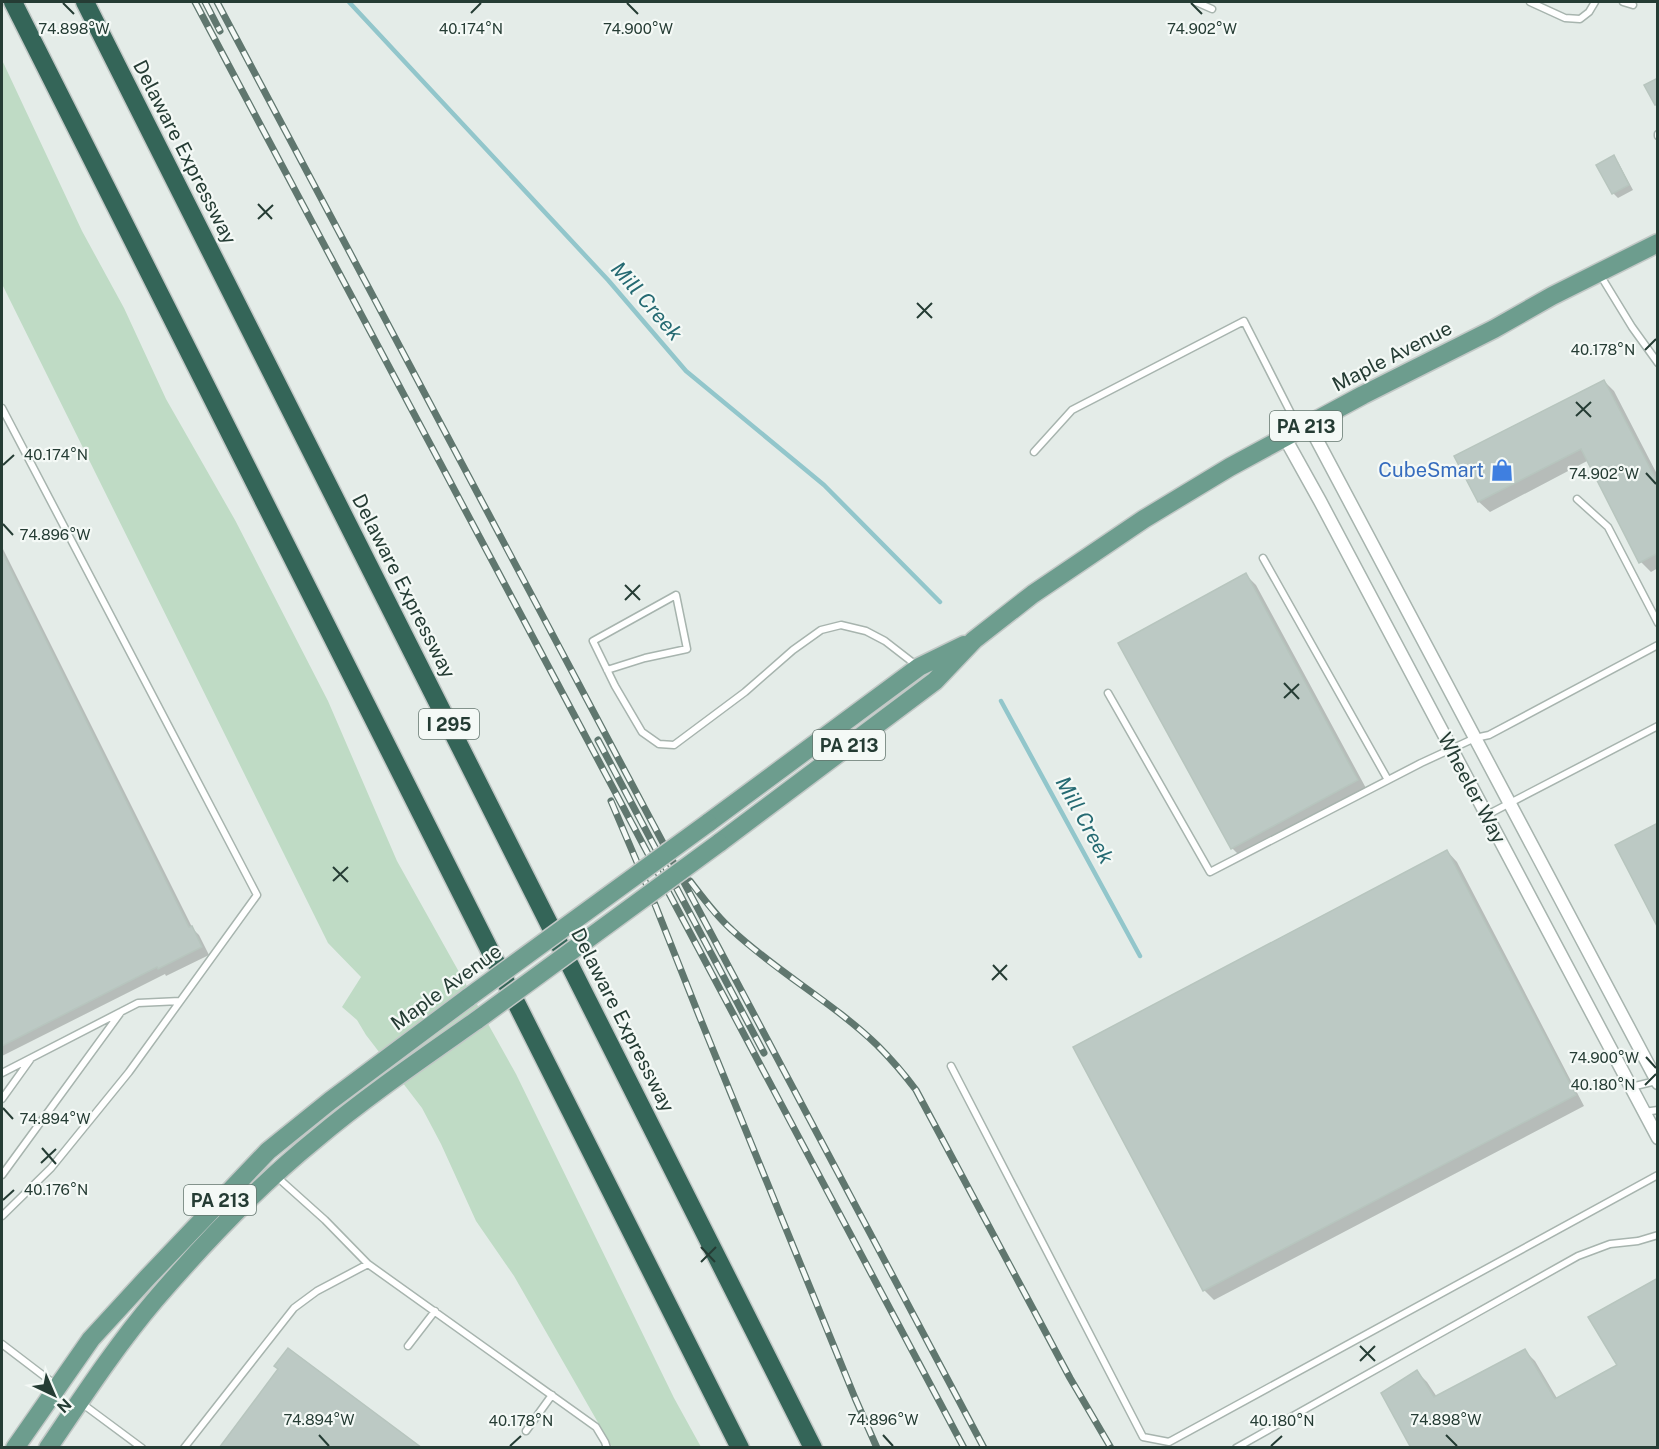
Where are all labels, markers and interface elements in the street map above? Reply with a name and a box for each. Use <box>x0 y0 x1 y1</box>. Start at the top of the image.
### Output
text: 74.898°W <box>38 20 110 37</box>
text: 40.174°N <box>439 20 503 37</box>
text: 74.900°W <box>603 20 673 37</box>
text: 74.902°W <box>1167 20 1237 37</box>
street label: Delaware Expressway <box>128 56 242 248</box>
water label: Mill Creek <box>606 256 688 346</box>
street label: Maple Avenue <box>1328 316 1456 396</box>
text: 40.178°N <box>1571 341 1635 358</box>
road number: PA 213 <box>1270 411 1342 441</box>
text: 40.174°N <box>24 446 88 463</box>
shop icon: CubeSmart <box>1489 457 1515 483</box>
place label: CubeSmart <box>1378 458 1484 482</box>
text: 74.902°W <box>1569 465 1639 482</box>
street label: Delaware Expressway <box>347 490 461 682</box>
text: 74.896°W <box>20 526 90 543</box>
road number: I 295 <box>419 709 479 739</box>
street label: Wheeler Way <box>1433 729 1511 848</box>
road number: PA 213 <box>813 730 885 760</box>
water label: Mill Creek <box>1051 772 1120 869</box>
street label: Delaware Expressway <box>566 924 680 1116</box>
street label: Maple Avenue <box>386 939 506 1035</box>
text: 74.900°W <box>1569 1049 1639 1066</box>
text: 40.180°N <box>1570 1076 1636 1093</box>
text: 74.894°W <box>19 1110 91 1127</box>
text: 40.176°N <box>24 1181 88 1198</box>
road number: PA 213 <box>184 1185 256 1215</box>
north arrow <box>24 1365 84 1425</box>
text: N <box>53 1394 75 1417</box>
text: 74.894°W <box>283 1411 355 1428</box>
text: 74.896°W <box>848 1411 918 1428</box>
text: 74.898°W <box>1410 1411 1482 1428</box>
text: 40.178°N <box>489 1412 553 1429</box>
text: 40.180°N <box>1249 1412 1315 1429</box>

